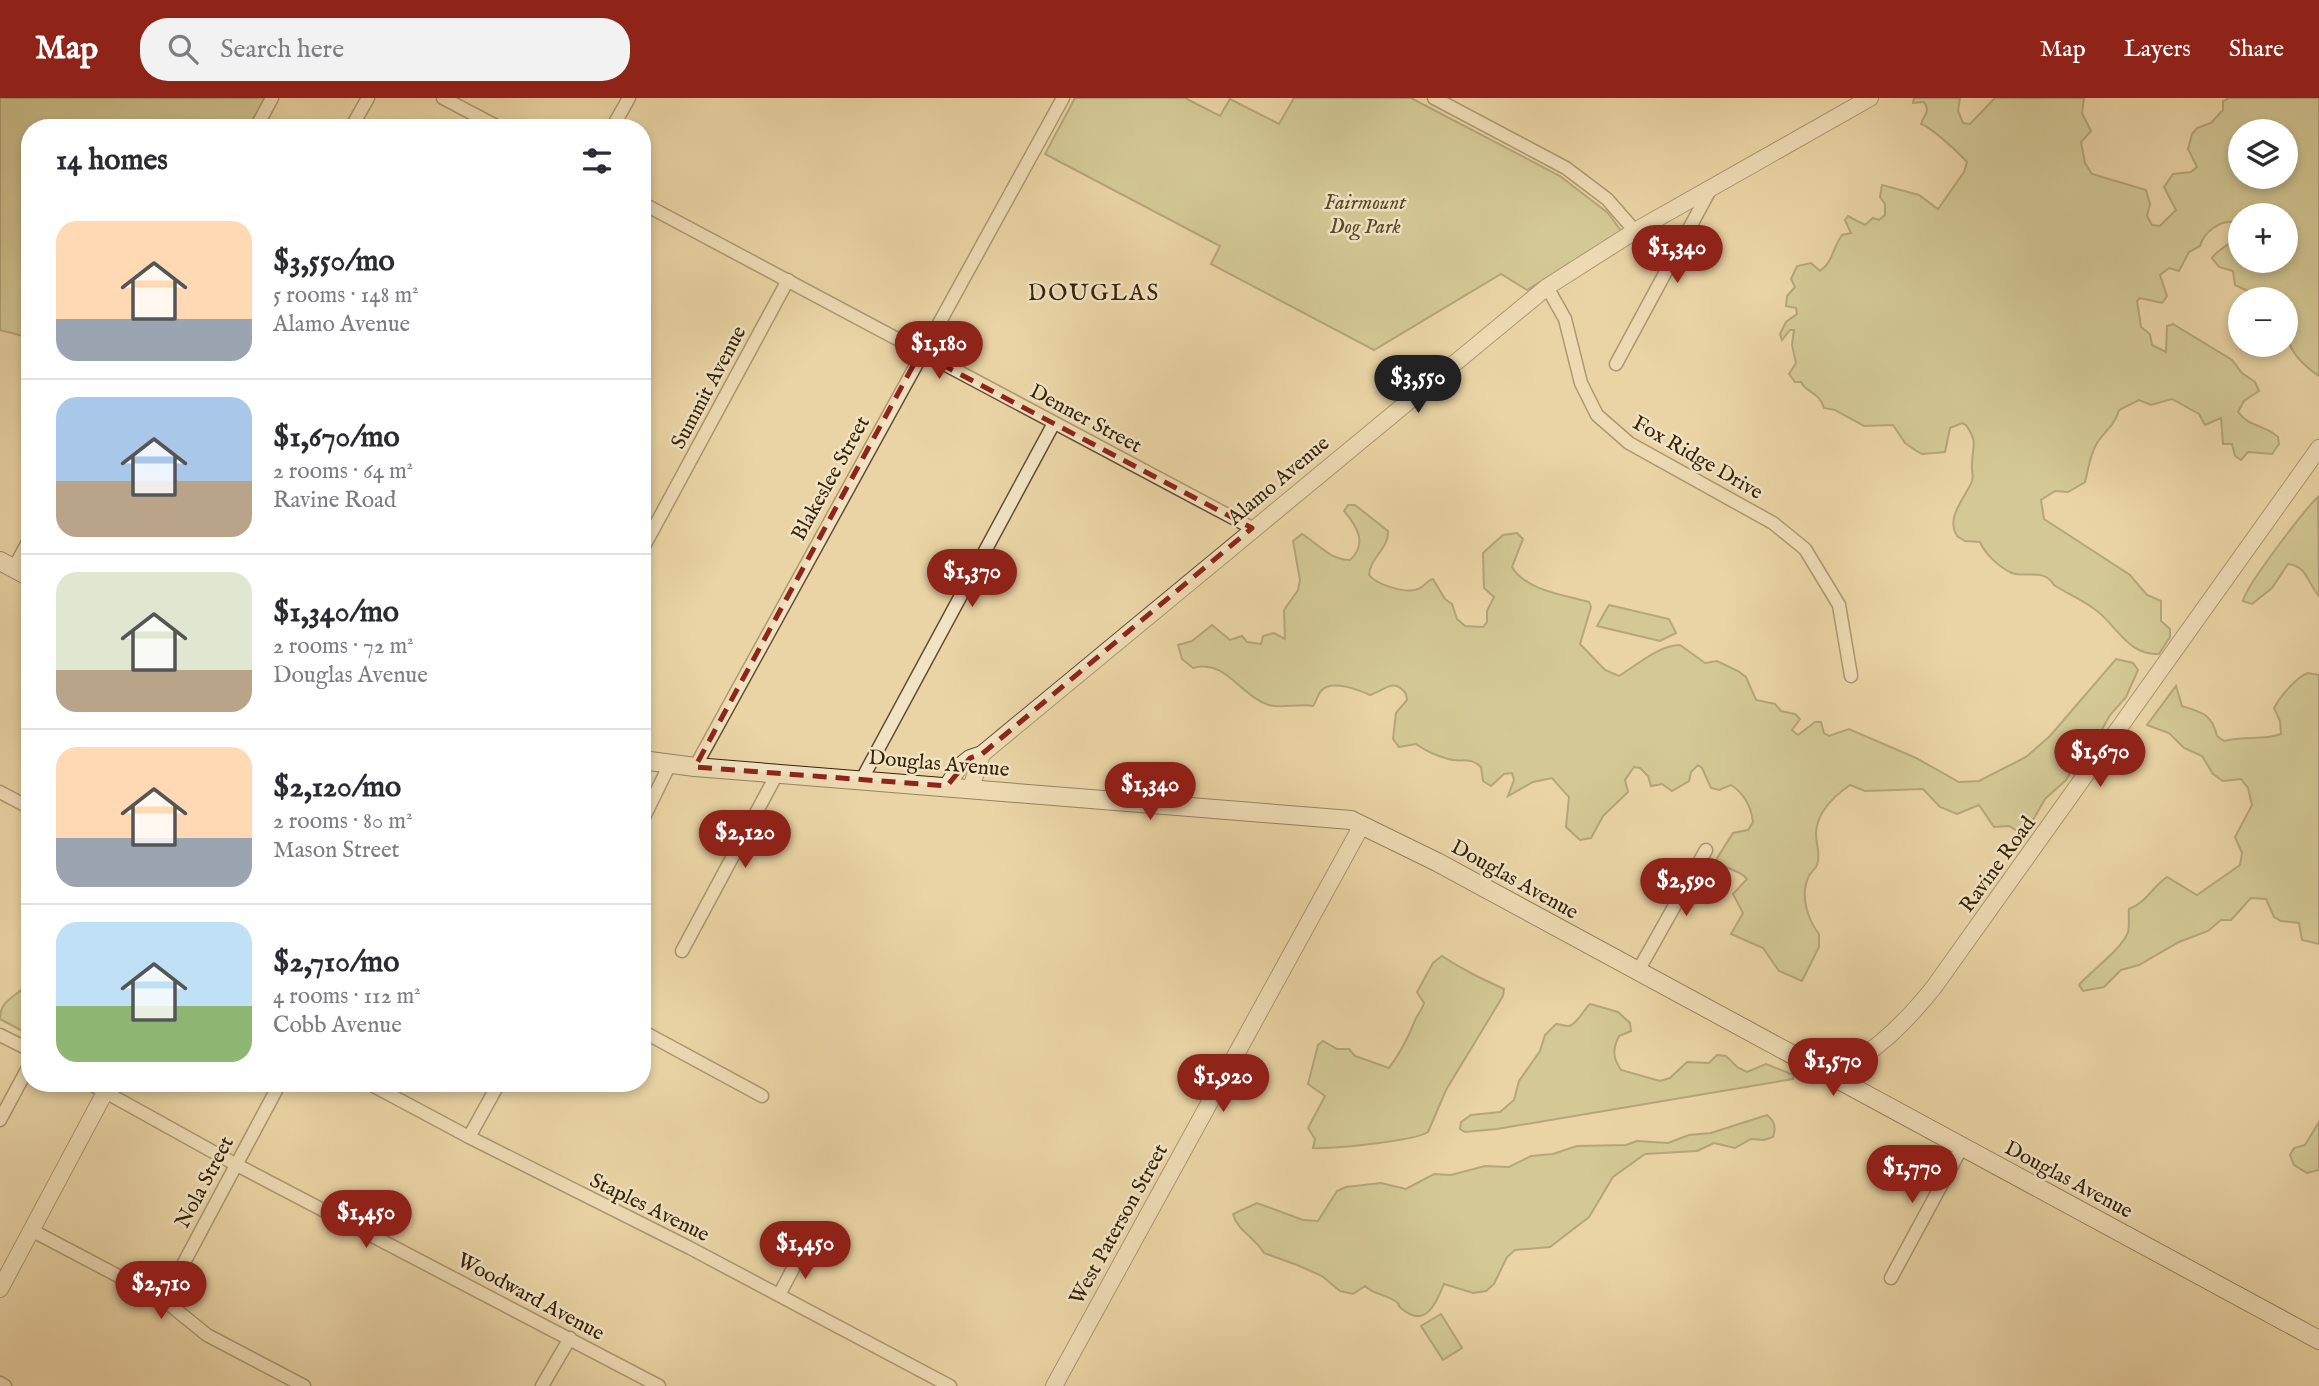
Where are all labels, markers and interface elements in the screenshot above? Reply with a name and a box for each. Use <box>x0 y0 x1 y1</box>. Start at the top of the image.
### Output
search box <box>140 18 630 81</box>
text: Map <box>35 28 98 70</box>
icon: search <box>164 30 202 68</box>
text: Search here <box>220 33 344 66</box>
text: Map <box>2040 34 2086 65</box>
text: Layers <box>2124 34 2191 65</box>
text: Share <box>2229 34 2284 65</box>
map controls <box>2228 119 2298 357</box>
button: layers <box>2228 119 2298 189</box>
text: 14 homes <box>56 142 168 180</box>
icon: filters <box>578 142 616 180</box>
park label: Fairmount Dog Park <box>1324 190 1407 241</box>
button: + <box>2228 203 2298 273</box>
pin: $1,340 <box>1620 226 1734 285</box>
text: $1,340 <box>1648 233 1706 262</box>
text: $3,550/mo <box>273 243 395 281</box>
icon: home <box>112 249 196 333</box>
district label: DOUGLAS <box>1028 279 1160 308</box>
text: 5 rooms · 148 m² <box>273 281 419 310</box>
button: − <box>2228 287 2298 357</box>
text: Alamo Avenue <box>273 310 410 339</box>
street label: Summit Avenue <box>666 321 753 454</box>
pin: $1,180 <box>882 322 996 381</box>
text: $1,180 <box>911 329 967 358</box>
pin: $3,550 <box>1361 356 1475 415</box>
text: $3,550 <box>1390 363 1446 392</box>
street label: Denner Street <box>1025 379 1146 460</box>
street label: Fox Ridge Drive <box>1627 410 1768 507</box>
street label: Blakeslee Street <box>786 412 877 546</box>
text: $1,670/mo <box>273 419 400 457</box>
icon: home <box>112 425 196 509</box>
street label: Alamo Avenue <box>1222 430 1336 532</box>
text: 2 rooms · 64 m² <box>273 457 413 486</box>
text: Ravine Road <box>273 486 396 515</box>
pin: $1,370 <box>915 550 1029 609</box>
text: $1,370 <box>943 557 1001 586</box>
text: $1,340/mo <box>273 594 399 632</box>
icon: home <box>112 600 196 684</box>
text: 2 rooms · 72 m² <box>273 632 414 661</box>
text: Douglas Avenue <box>273 661 428 690</box>
pin: $1,670 <box>2043 730 2157 789</box>
text: $1,670 <box>2070 737 2130 766</box>
street label: Douglas Avenue <box>867 745 1011 784</box>
pin: $1,340 <box>1093 762 1207 822</box>
text: $2,120/mo <box>273 769 401 807</box>
text: $1,340 <box>1121 770 1179 799</box>
icon: home <box>112 775 196 859</box>
text: 2 rooms · 80 m² <box>273 807 413 836</box>
pin: $2,120 <box>688 810 802 870</box>
street label: Ravine Road <box>1954 811 2043 918</box>
text: $2,120 <box>715 818 775 847</box>
street label: Douglas Avenue <box>1446 834 1583 927</box>
text: Mason Street <box>273 836 399 865</box>
pin: $2,590 <box>1629 858 1743 918</box>
text: $2,590 <box>1656 866 1716 895</box>
text: $2,710/mo <box>273 944 399 982</box>
icon: home <box>112 950 196 1034</box>
text: 4 rooms · 112 m² <box>273 982 421 1011</box>
text: Cobb Avenue <box>273 1011 402 1040</box>
pin: $1,570 <box>1776 1038 1890 1098</box>
text: $1,570 <box>1804 1046 1862 1075</box>
pin: $1,920 <box>1166 1054 1280 1114</box>
text: $1,920 <box>1193 1062 1253 1091</box>
street label: Nola Street <box>170 1132 241 1233</box>
street label: Douglas Avenue <box>2000 1135 2137 1226</box>
street label: West Paterson Street <box>1064 1139 1175 1310</box>
pin: $1,770 <box>1855 1146 1969 1205</box>
text: $1,770 <box>1882 1153 1942 1182</box>
street label: Staples Avenue <box>585 1168 714 1249</box>
pin: $1,450 <box>309 1190 423 1250</box>
text: $1,450 <box>337 1198 395 1227</box>
pin: $1,450 <box>748 1222 862 1281</box>
text: $1,450 <box>776 1229 834 1258</box>
street label: Woodward Avenue <box>452 1247 609 1348</box>
pin: $2,710 <box>104 1262 218 1321</box>
text: $2,710 <box>132 1269 190 1298</box>

